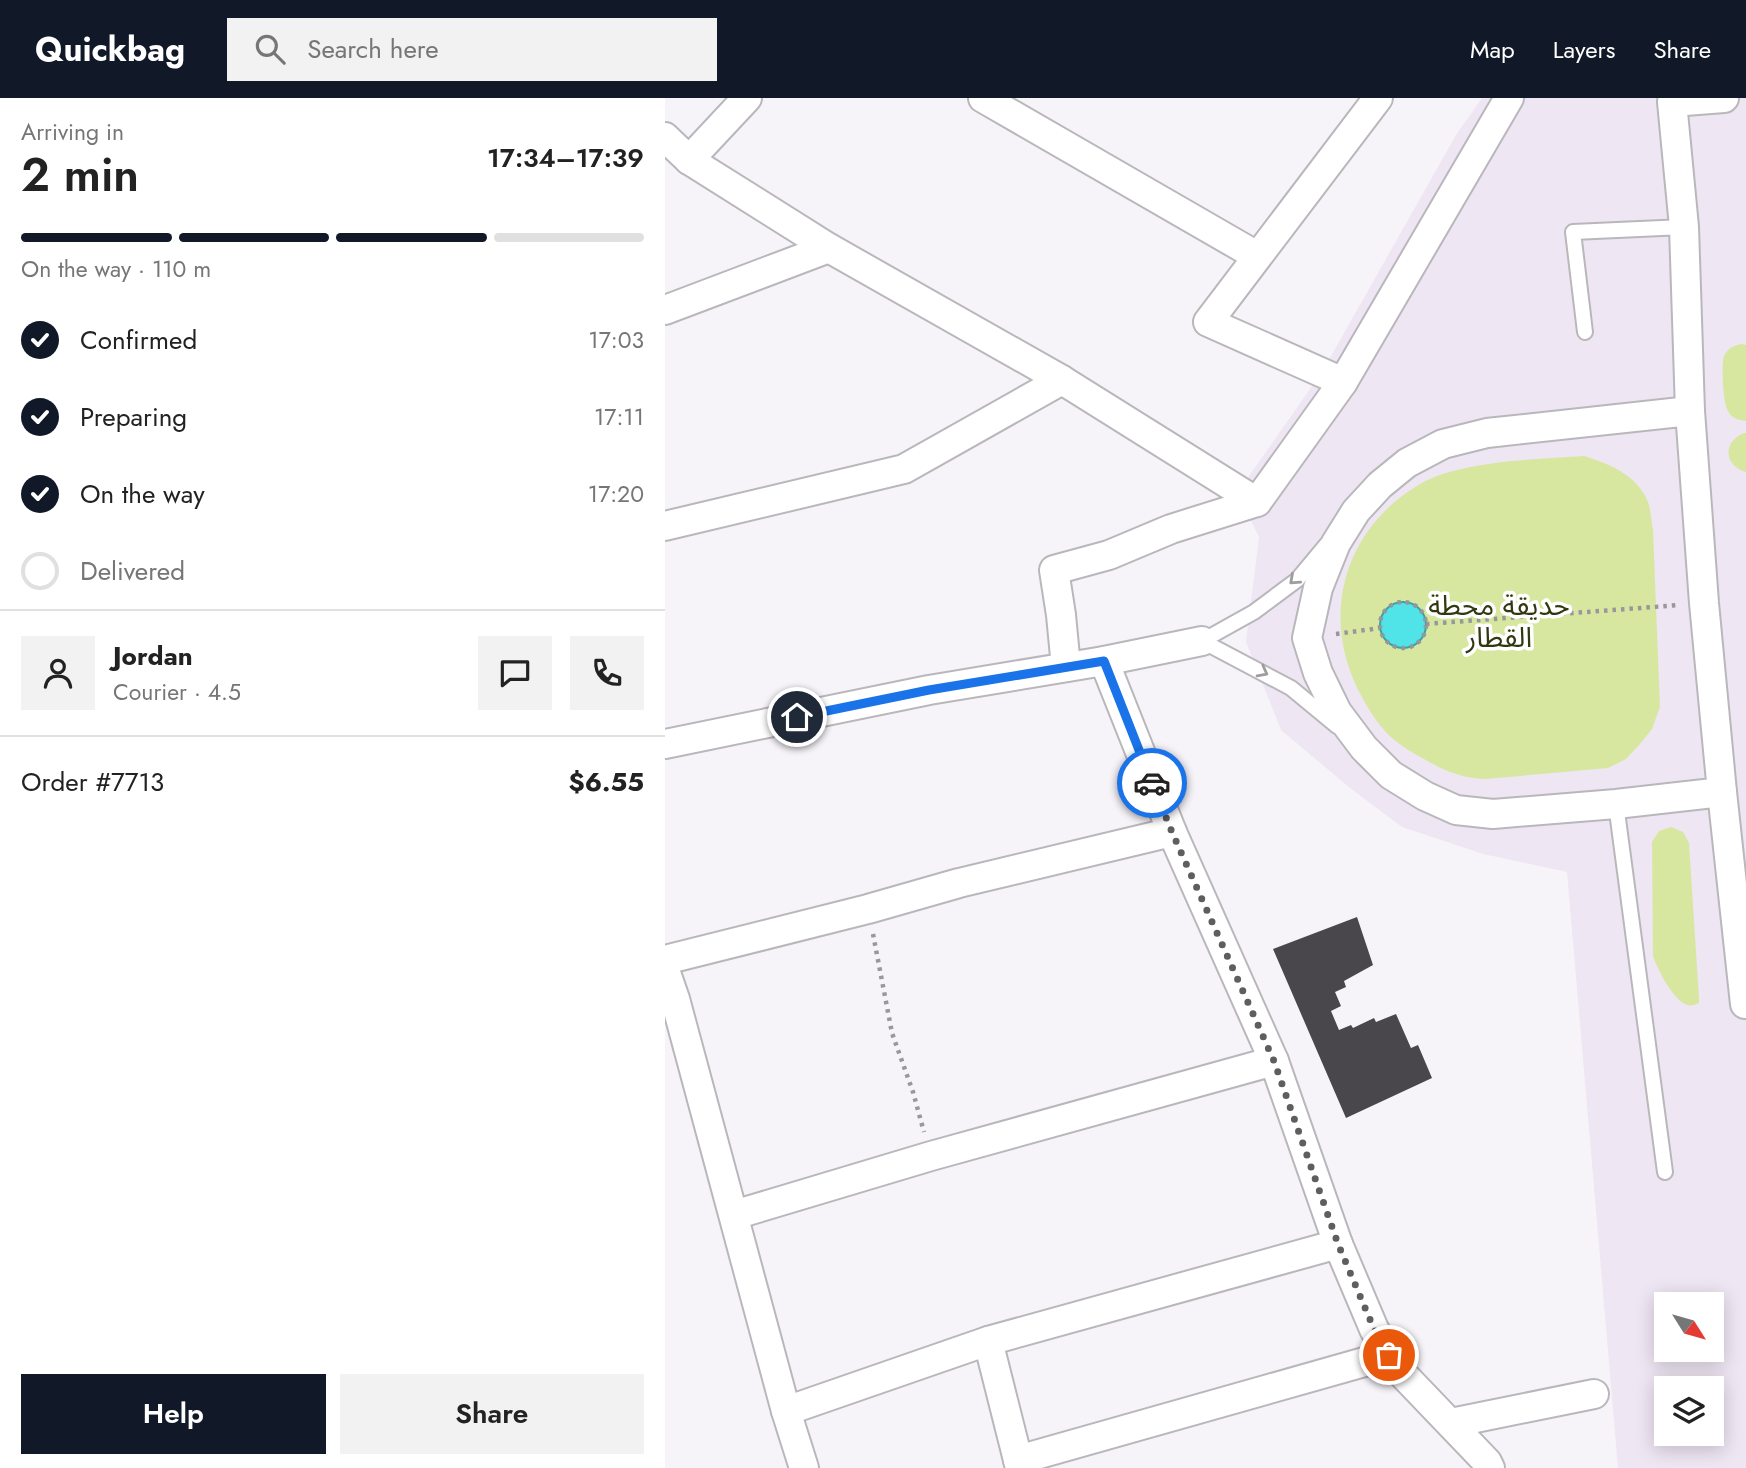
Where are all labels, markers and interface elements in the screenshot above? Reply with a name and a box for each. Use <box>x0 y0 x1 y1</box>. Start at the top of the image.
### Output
search box <box>227 18 717 81</box>
text: Quickbag <box>35 26 185 73</box>
icon: search <box>251 30 289 68</box>
text: Search here <box>307 30 439 68</box>
text: Map <box>1470 32 1515 67</box>
text: Layers <box>1553 32 1615 67</box>
text: Share <box>1653 32 1711 67</box>
text: Arriving in <box>21 115 124 149</box>
text: 17:34–17:39 <box>487 139 644 177</box>
text: 2 min <box>21 142 139 208</box>
text: On the way · 110 m <box>21 252 211 286</box>
icon: check <box>21 321 59 359</box>
text: Confirmed <box>80 321 197 359</box>
text: 17:03 <box>588 323 644 357</box>
icon: check <box>21 398 59 436</box>
text: Preparing <box>80 398 187 436</box>
text: 17:11 <box>594 400 644 434</box>
icon: check <box>21 475 59 513</box>
text: On the way <box>80 475 205 513</box>
text: 17:20 <box>588 477 644 511</box>
text: Delivered <box>80 552 185 590</box>
one-way arrow <box>1289 572 1302 584</box>
park label: حديقة محطة القطار <box>1428 585 1570 658</box>
button: person <box>21 636 95 710</box>
button: chat <box>478 636 552 710</box>
button: phone <box>570 636 644 710</box>
text: Jordan <box>113 637 193 675</box>
one-way arrow <box>1256 664 1268 678</box>
text: Courier · 4.5 <box>113 675 241 709</box>
pin <box>767 687 827 747</box>
icon: home <box>778 698 816 736</box>
courier <box>1117 748 1187 818</box>
text: Order #7713 <box>21 763 164 801</box>
text: $6.55 <box>569 763 644 801</box>
icon: car <box>1133 764 1171 802</box>
north arrow <box>1654 1292 1724 1362</box>
map controls <box>1654 1292 1724 1446</box>
pin <box>1359 1325 1419 1385</box>
icon: bag <box>1370 1336 1408 1374</box>
button: Help <box>21 1374 326 1454</box>
button: Share <box>340 1374 644 1454</box>
button: layers <box>1654 1376 1724 1446</box>

